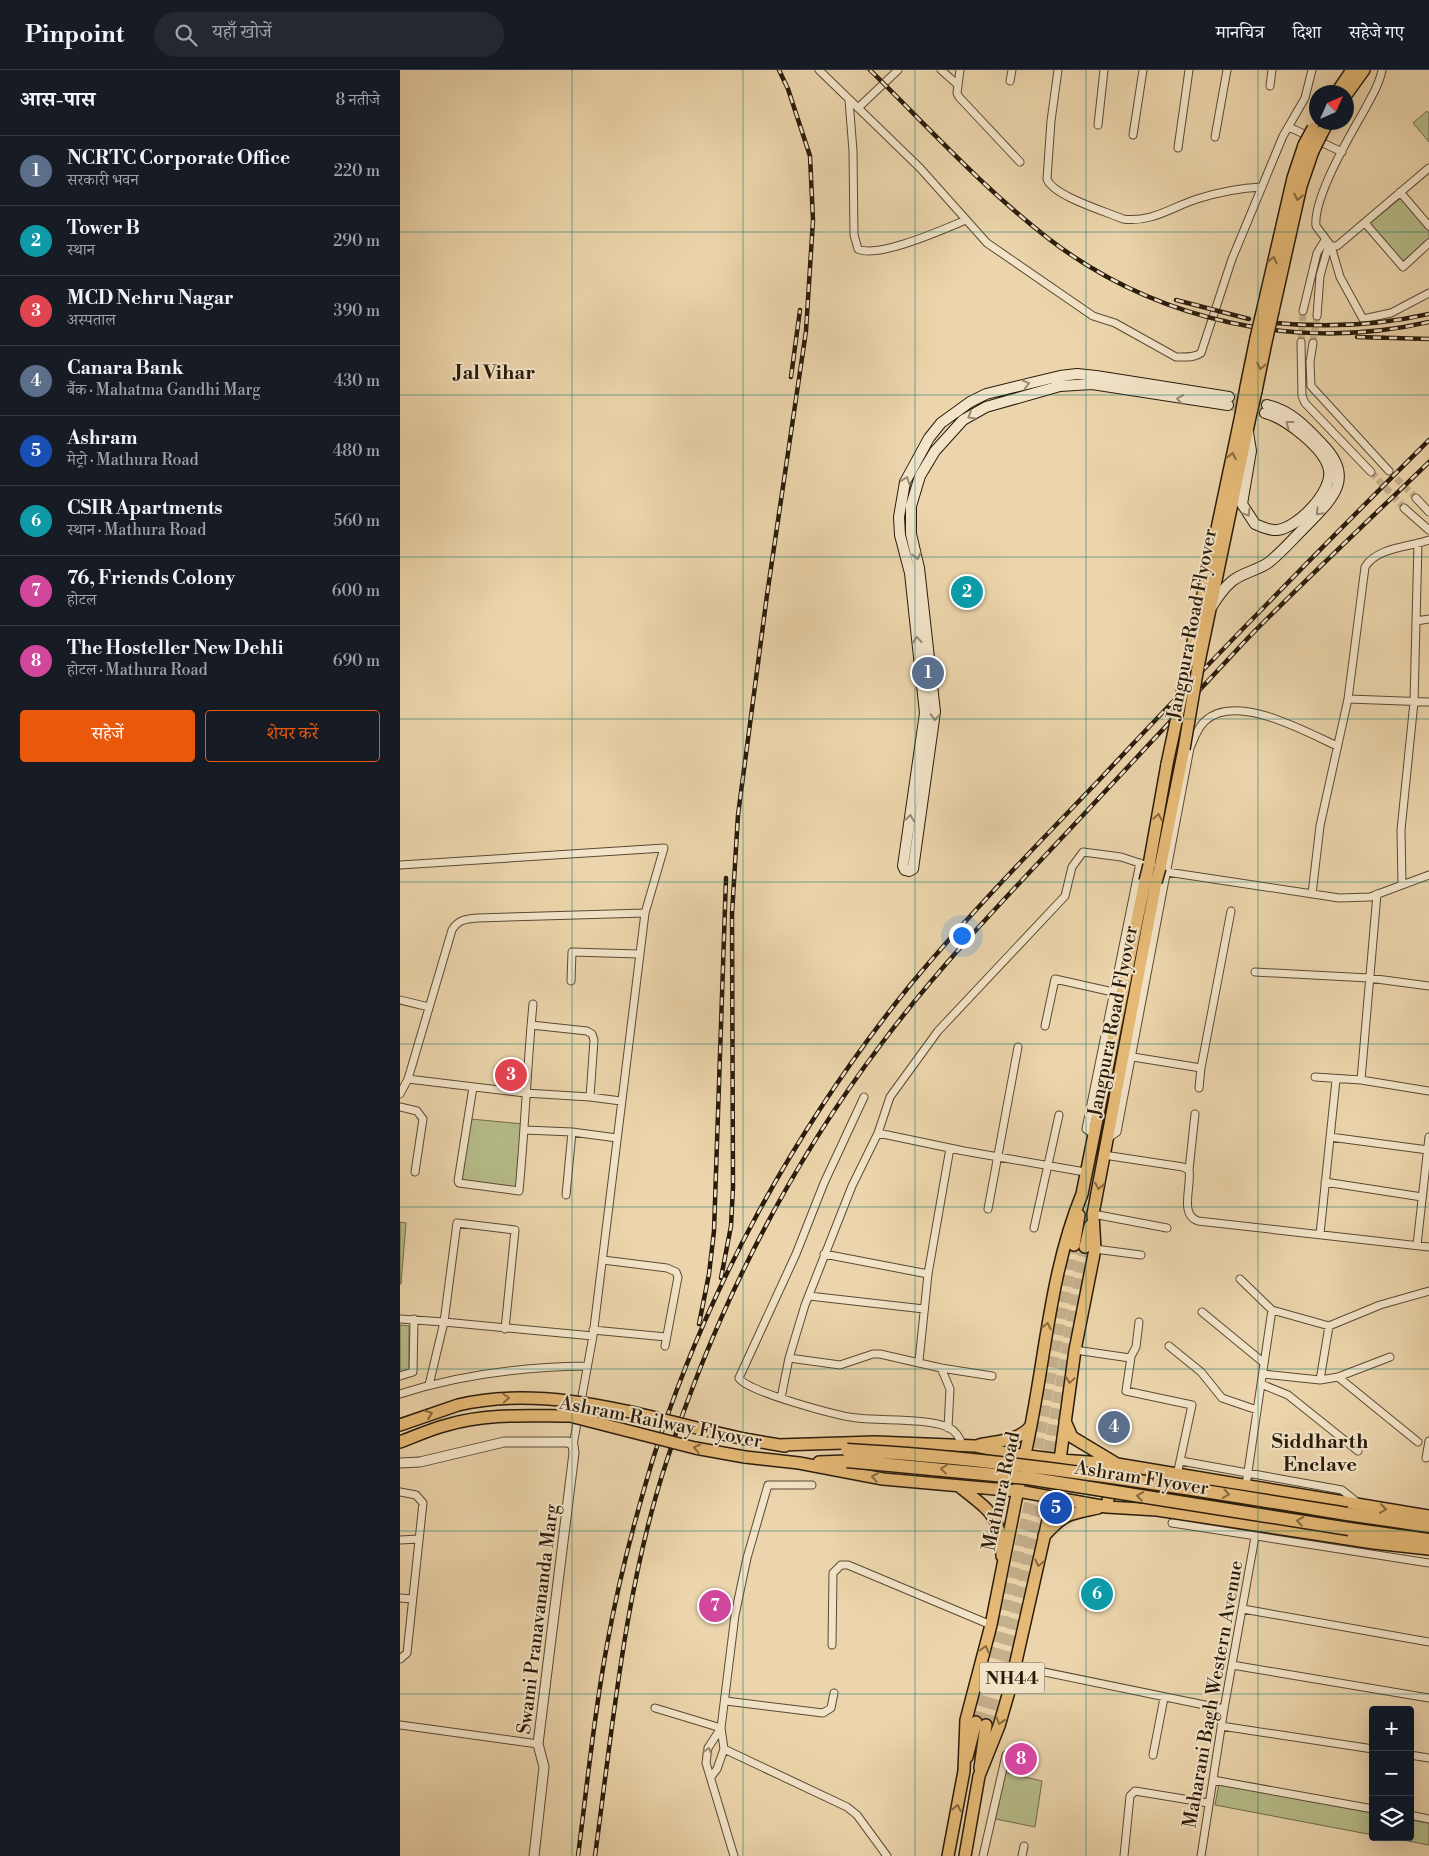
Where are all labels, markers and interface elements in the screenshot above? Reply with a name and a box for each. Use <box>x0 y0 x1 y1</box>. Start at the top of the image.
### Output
search box <box>154 12 504 57</box>
text: Pinpoint <box>25 20 124 50</box>
text: यहाँ खोजें <box>212 20 272 44</box>
icon: search <box>172 21 200 49</box>
text: मानचित्र <box>1216 21 1264 44</box>
text: दिशा <box>1292 21 1321 44</box>
text: सहेजे गए <box>1349 21 1404 44</box>
north arrow <box>1309 85 1354 130</box>
text: आस-पास <box>20 87 95 113</box>
text: 8 नतीजे <box>335 90 380 110</box>
text: NCRTC Corporate Office <box>67 146 290 170</box>
text: 1 <box>32 161 40 181</box>
text: 220 m <box>334 161 380 181</box>
text: सरकारी भवन <box>67 170 139 190</box>
one-way arrow <box>1293 192 1304 201</box>
text: Tower B <box>67 216 140 240</box>
text: 2 <box>31 231 41 251</box>
text: 290 m <box>333 231 380 251</box>
text: स्थान <box>67 240 95 260</box>
one-way arrow <box>1267 255 1278 264</box>
text: MCD Nehru Nagar <box>67 286 234 310</box>
text: 3 <box>31 301 41 321</box>
text: 390 m <box>334 301 380 321</box>
text: अस्पताल <box>67 310 116 330</box>
text: Canara Bank <box>67 356 183 380</box>
district label: Jal Vihar <box>452 361 535 386</box>
one-way arrow <box>1256 362 1267 371</box>
text: 4 <box>31 371 41 391</box>
text: 430 m <box>334 371 380 391</box>
one-way arrow <box>1022 379 1031 390</box>
text: बैंक · Mahatma Gandhi Marg <box>67 380 261 400</box>
one-way arrow <box>1175 394 1183 405</box>
one-way arrow <box>968 409 977 419</box>
one-way arrow <box>1286 422 1295 430</box>
text: Ashram <box>67 426 138 450</box>
text: 5 <box>31 441 41 461</box>
text: 480 m <box>333 441 380 461</box>
text: मेट्रो · Mathura Road <box>67 450 199 470</box>
one-way arrow <box>1226 452 1237 461</box>
one-way arrow <box>900 476 910 485</box>
text: CSIR Apartments <box>67 496 223 520</box>
one-way arrow <box>1241 507 1251 516</box>
one-way arrow <box>1316 507 1325 516</box>
text: 6 <box>31 511 41 531</box>
text: 560 m <box>334 511 380 531</box>
text: स्थान · Mathura Road <box>67 520 206 540</box>
street label: Jangpura Road Flyover <box>1161 526 1222 723</box>
one-way arrow <box>911 552 922 561</box>
text: 76, Friends Colony <box>67 566 235 590</box>
pin: 2 <box>951 573 983 611</box>
text: 7 <box>31 581 41 601</box>
text: 600 m <box>332 581 380 601</box>
text: होटल <box>67 590 96 610</box>
text: The Hosteller New Dehli <box>67 636 283 660</box>
one-way arrow <box>912 636 923 644</box>
text: 8 <box>31 651 41 671</box>
text: 690 m <box>333 651 380 671</box>
pin: 1 <box>912 654 944 692</box>
text: होटल · Mathura Road <box>67 660 208 680</box>
button: सहेजें <box>20 710 195 762</box>
button: शेयर करें <box>205 710 380 762</box>
one-way arrow <box>929 714 940 722</box>
one-way arrow <box>1152 813 1162 821</box>
one-way arrow <box>904 814 915 822</box>
your location <box>949 923 975 949</box>
street label: Jangpura Road Flyover <box>1082 923 1143 1120</box>
pin: 3 <box>495 1056 527 1094</box>
one-way arrow <box>1094 1181 1104 1190</box>
one-way arrow <box>1042 1321 1052 1330</box>
one-way arrow <box>1066 1376 1076 1385</box>
street label: Ashram Railway Flyover <box>556 1390 764 1453</box>
one-way arrow <box>502 1393 510 1404</box>
pin: 4 <box>1098 1408 1130 1446</box>
one-way arrow <box>424 1410 433 1420</box>
street label: Mathura Road <box>977 1429 1025 1553</box>
district label: Siddharth Enclave <box>1272 1430 1369 1478</box>
one-way arrow <box>693 1443 701 1454</box>
street label: Ashram Flyover <box>1072 1455 1211 1500</box>
one-way arrow <box>940 1464 948 1475</box>
one-way arrow <box>871 1473 880 1483</box>
pin: 5 <box>1040 1489 1072 1527</box>
one-way arrow <box>1222 1489 1230 1499</box>
one-way arrow <box>1136 1491 1144 1502</box>
street label: Swami Pranavananda Marg <box>512 1503 564 1736</box>
one-way arrow <box>1379 1503 1388 1513</box>
one-way arrow <box>1296 1516 1304 1527</box>
one-way arrow <box>1034 1558 1044 1567</box>
street label: Maharani Bagh Western Avenue <box>1178 1559 1248 1830</box>
pin: 6 <box>1081 1575 1113 1613</box>
pin: 7 <box>699 1587 731 1625</box>
one-way arrow <box>979 1645 989 1653</box>
road number: NH44 <box>980 1662 1044 1694</box>
map controls <box>1369 1706 1414 1841</box>
button: + <box>1369 1706 1414 1751</box>
one-way arrow <box>996 1716 1006 1724</box>
pin: 8 <box>1005 1740 1037 1778</box>
one-way arrow <box>702 1747 713 1755</box>
button: − <box>1369 1751 1414 1796</box>
button: layers <box>1369 1796 1414 1841</box>
one-way arrow <box>951 1804 961 1812</box>

